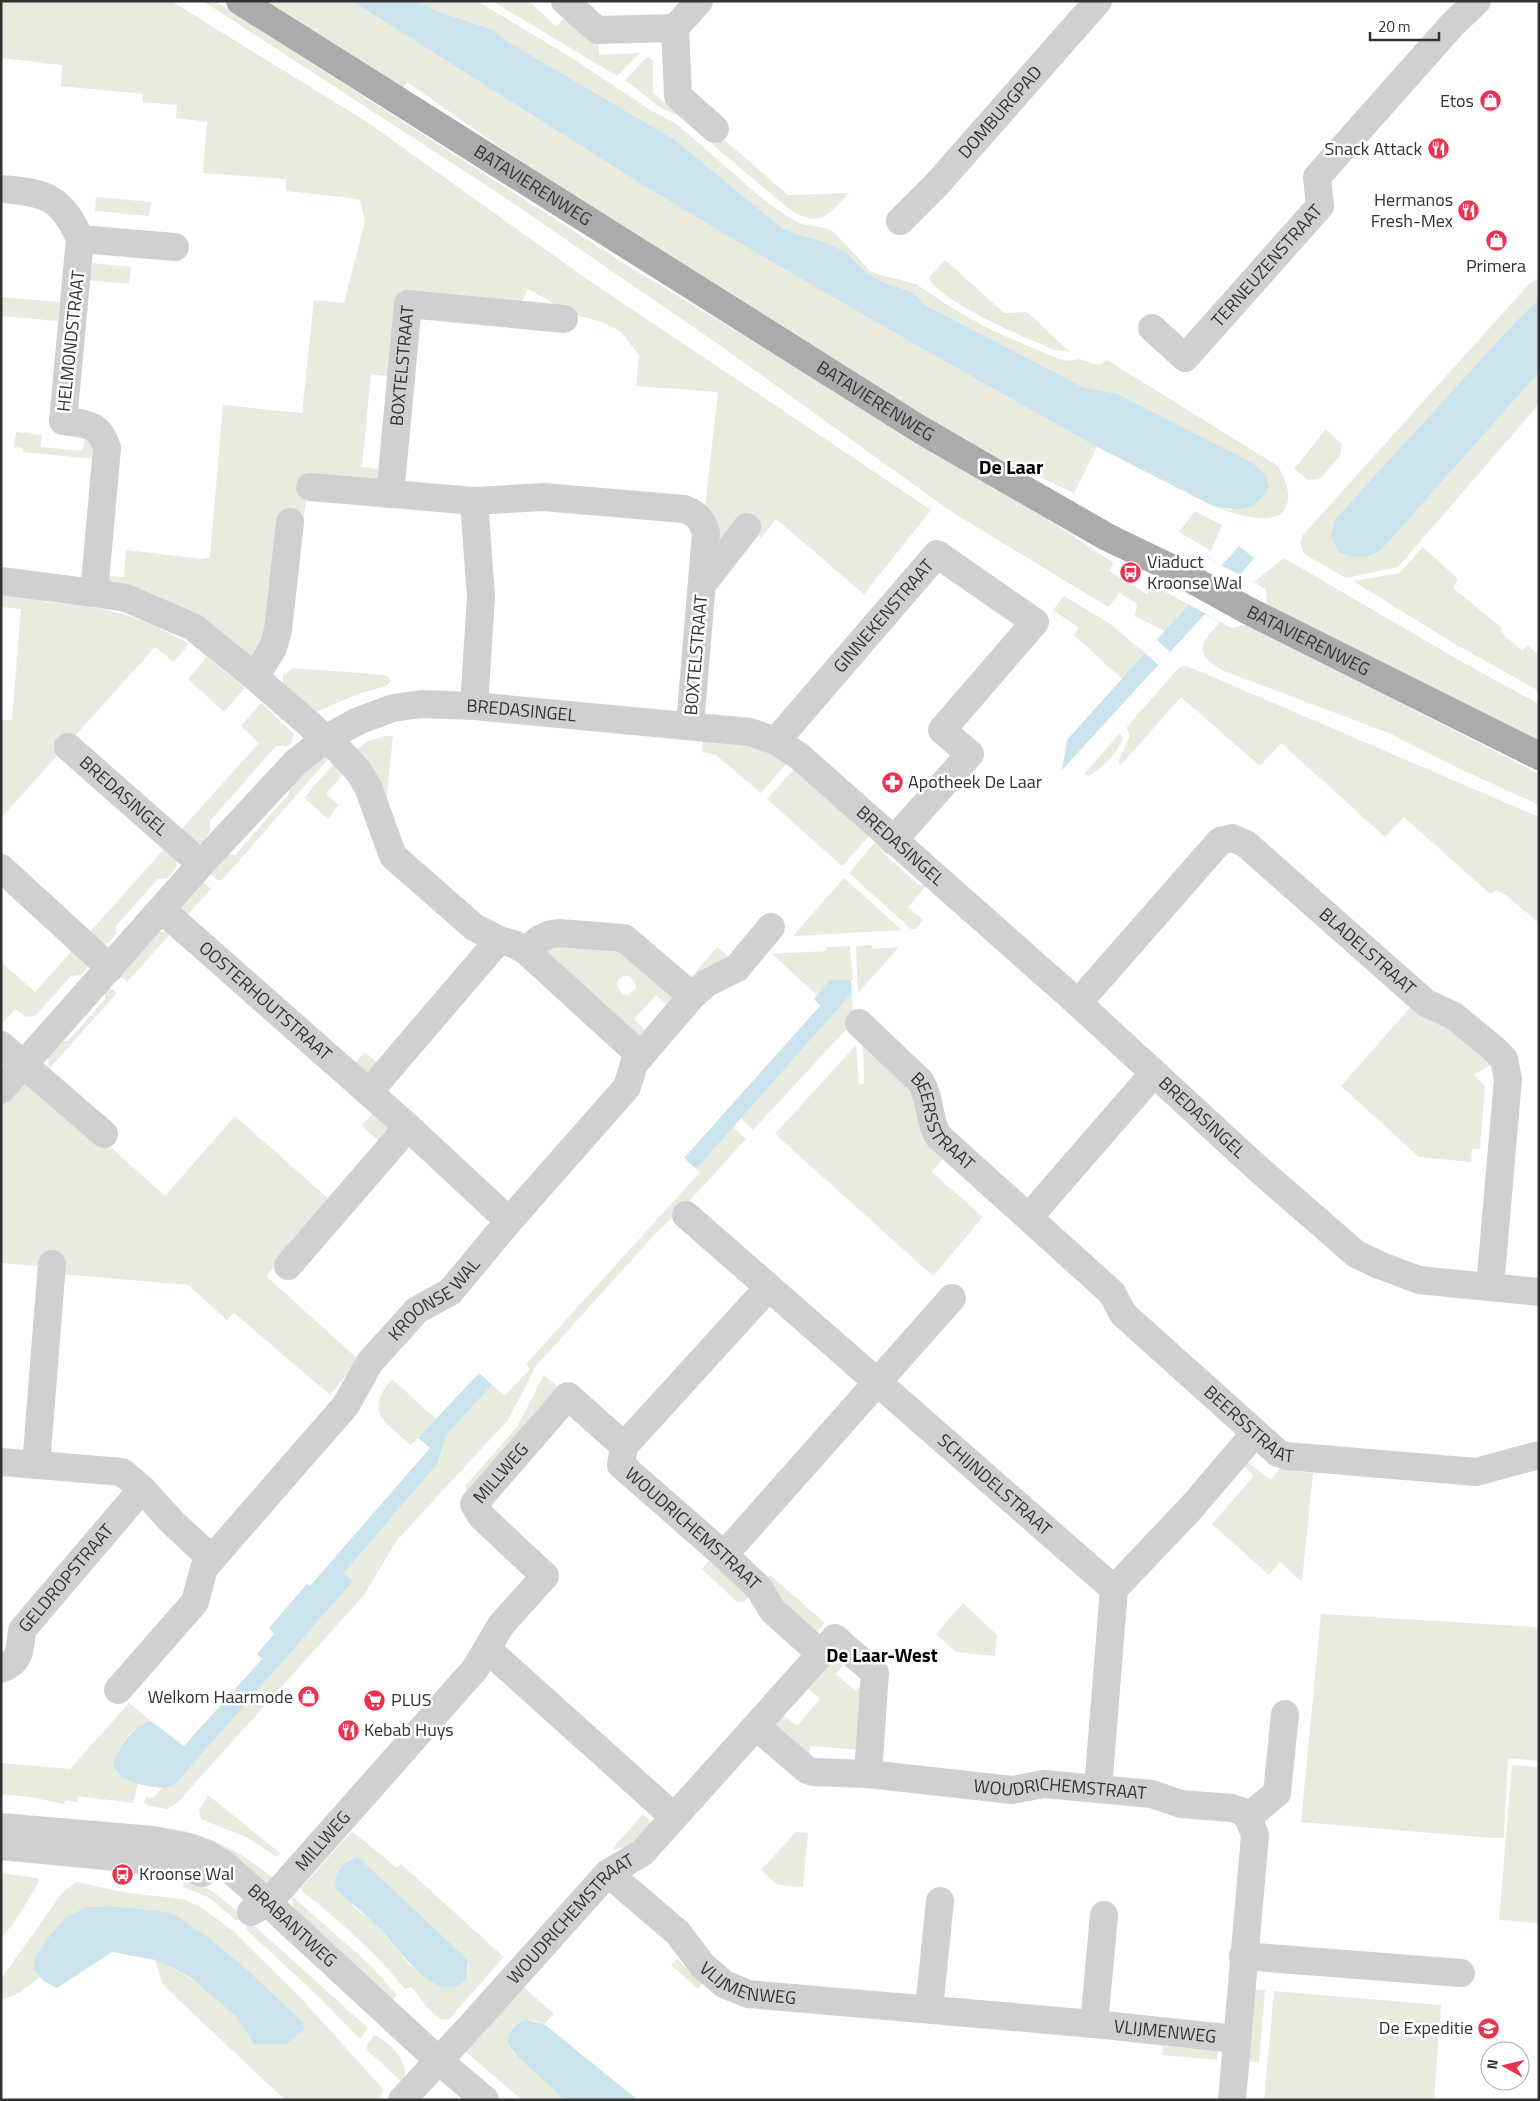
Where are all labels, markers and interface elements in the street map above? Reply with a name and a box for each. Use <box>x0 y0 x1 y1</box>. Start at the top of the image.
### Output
scale bar <box>1370 10 1439 42</box>
text: 20 m <box>1378 15 1411 38</box>
street label: DOMBURGPAD <box>951 59 1048 164</box>
place label: Etos <box>1440 87 1474 114</box>
shop icon: Etos <box>1478 89 1502 113</box>
place label: Snack Attack <box>1325 135 1422 162</box>
restaurant icon: Snack Attack <box>1426 137 1450 161</box>
street label: BATAVIERENWEG <box>469 138 597 232</box>
place label: Hermanos Fresh-Mex <box>1371 186 1453 234</box>
street label: TERNEUZENSTRAAT <box>1205 198 1329 333</box>
restaurant icon: Hermanos Fresh-Mex <box>1457 198 1481 222</box>
shop icon: Primera <box>1484 229 1508 253</box>
place label: Primera <box>1466 252 1526 279</box>
street label: HELMONDSTRAAT <box>50 269 91 413</box>
street label: BOXTELSTRAAT <box>383 303 421 427</box>
street label: BATAVIERENWEG <box>812 354 940 448</box>
district label: De Laar <box>979 451 1044 482</box>
place label: Viaduct Kroonse Wal <box>1147 548 1242 596</box>
street label: GINNEKENSTRAAT <box>827 552 940 678</box>
bus stop icon: Viaduct Kroonse Wal <box>1119 560 1143 584</box>
street label: BOXTELSTRAAT <box>677 593 714 716</box>
street label: BATAVIERENWEG <box>1242 598 1375 682</box>
street label: BREDASINGEL <box>466 692 578 729</box>
street label: BREDASINGEL <box>74 749 174 842</box>
place label: Apotheek De Laar <box>908 768 1042 795</box>
pharmacy icon: Apotheek De Laar <box>880 770 904 794</box>
street label: BREDASINGEL <box>850 799 951 892</box>
street label: BLADELSTRAAT <box>1313 901 1422 1001</box>
street label: OOSTERHOUTSTRAAT <box>193 934 338 1067</box>
street label: BEERSSTRAAT <box>905 1065 982 1177</box>
street label: BREDASINGEL <box>1153 1070 1252 1164</box>
street label: KROONSE WAL <box>381 1251 486 1347</box>
street label: BEERSSTRAAT <box>1198 1379 1295 1470</box>
street label: SCHIJNDELSTRAAT <box>932 1427 1059 1542</box>
street label: MILLWEG <box>466 1437 534 1509</box>
street label: WOUDRICHEMSTRAAT <box>619 1460 768 1597</box>
street label: GELDROPSTRAAT <box>12 1517 120 1638</box>
district label: De Laar-West <box>826 1640 938 1669</box>
place label: Welkom Haarmode <box>148 1683 293 1710</box>
shop icon: Welkom Haarmode <box>297 1685 321 1709</box>
place label: PLUS <box>391 1686 431 1713</box>
supermarket icon: PLUS <box>363 1688 387 1712</box>
place label: Kebab Huys <box>364 1716 454 1743</box>
restaurant icon: Kebab Huys <box>336 1718 360 1742</box>
street label: WOUDRICHEMSTRAAT <box>972 1770 1148 1806</box>
street label: MILLWEG <box>288 1804 357 1877</box>
street label: WOUDRICHEMSTRAAT <box>500 1846 640 1990</box>
place label: Kroonse Wal <box>139 1860 234 1887</box>
bus stop icon: Kroonse Wal <box>111 1862 135 1886</box>
street label: BRABANTWEG <box>242 1877 343 1973</box>
street label: VLIJMENWEG <box>694 1955 797 2011</box>
street label: VLIJMENWEG <box>1113 2012 1218 2050</box>
place label: De Expeditie <box>1379 2014 1473 2041</box>
school or university icon: De Expeditie <box>1477 2016 1501 2040</box>
north arrow <box>1480 2041 1530 2091</box>
text: N <box>1481 2058 1503 2070</box>

